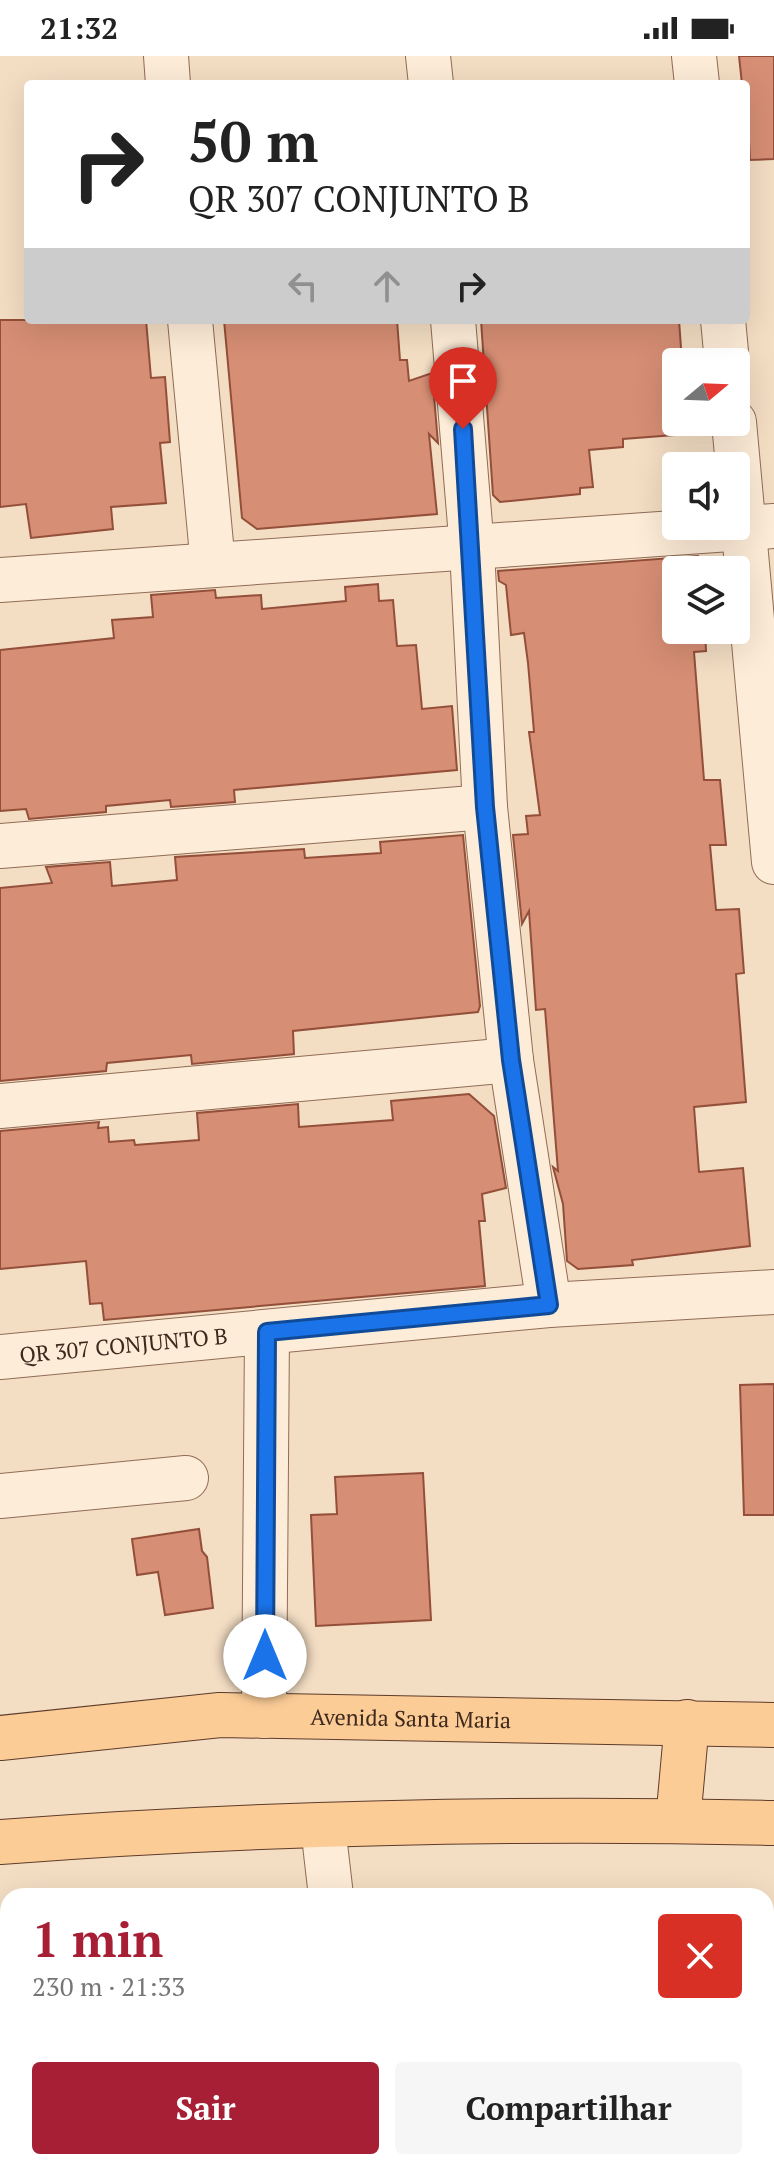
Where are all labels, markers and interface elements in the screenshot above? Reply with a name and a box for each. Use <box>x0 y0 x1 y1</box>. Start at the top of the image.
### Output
text: 21:32 <box>40 8 118 48</box>
text: 50 m <box>188 104 318 178</box>
icon: right <box>56 112 160 216</box>
text: QR 307 CONJUNTO B <box>188 175 530 222</box>
icon: left <box>281 264 325 308</box>
icon: ahead <box>365 264 409 308</box>
icon: right <box>449 264 493 308</box>
pin <box>429 347 497 429</box>
north arrow <box>662 348 750 436</box>
map controls <box>662 348 750 644</box>
icon: arrive <box>441 359 485 403</box>
button: sound <box>662 452 750 540</box>
button: layers <box>662 556 750 644</box>
street label: QR 307 CONJUNTO B <box>18 1321 229 1369</box>
position arrow <box>223 1614 307 1698</box>
street label: Avenida Santa Maria <box>310 1702 511 1734</box>
text: 1 min <box>32 1907 163 1971</box>
button: close <box>658 1914 742 1998</box>
text: 230 m · 21:33 <box>32 1969 185 2003</box>
button: Sair <box>32 2062 379 2154</box>
button: Compartilhar <box>395 2062 742 2154</box>

